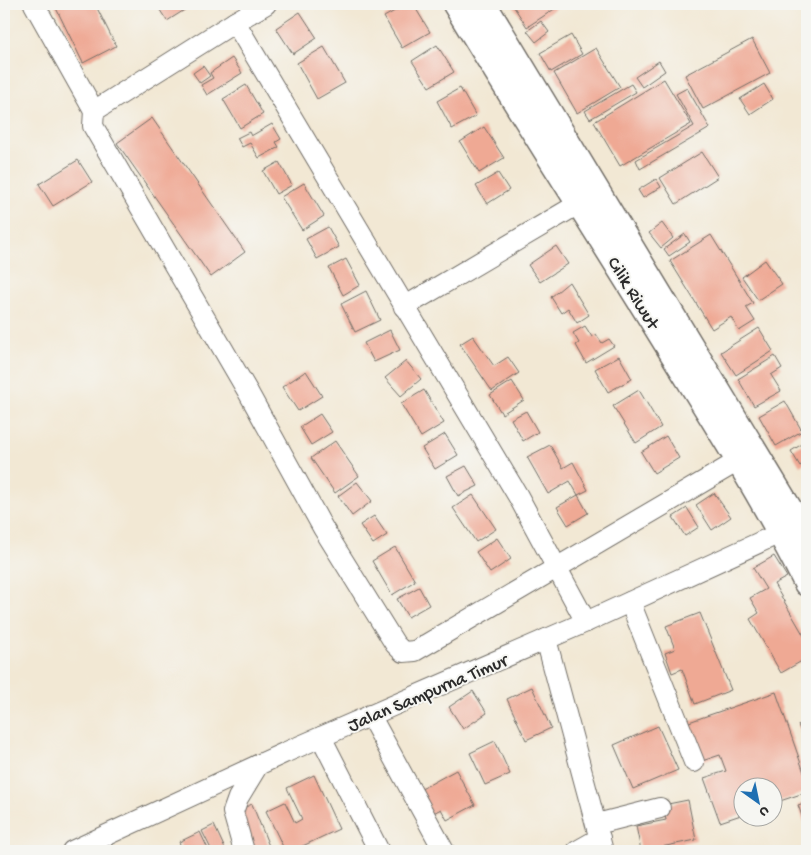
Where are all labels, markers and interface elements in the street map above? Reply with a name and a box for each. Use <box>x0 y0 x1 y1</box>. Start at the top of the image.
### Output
street label: Cilik Riwut <box>601 253 664 336</box>
street label: Jalan Sampurna Timur <box>345 649 514 738</box>
north arrow <box>734 778 784 828</box>
text: U <box>756 801 772 820</box>

